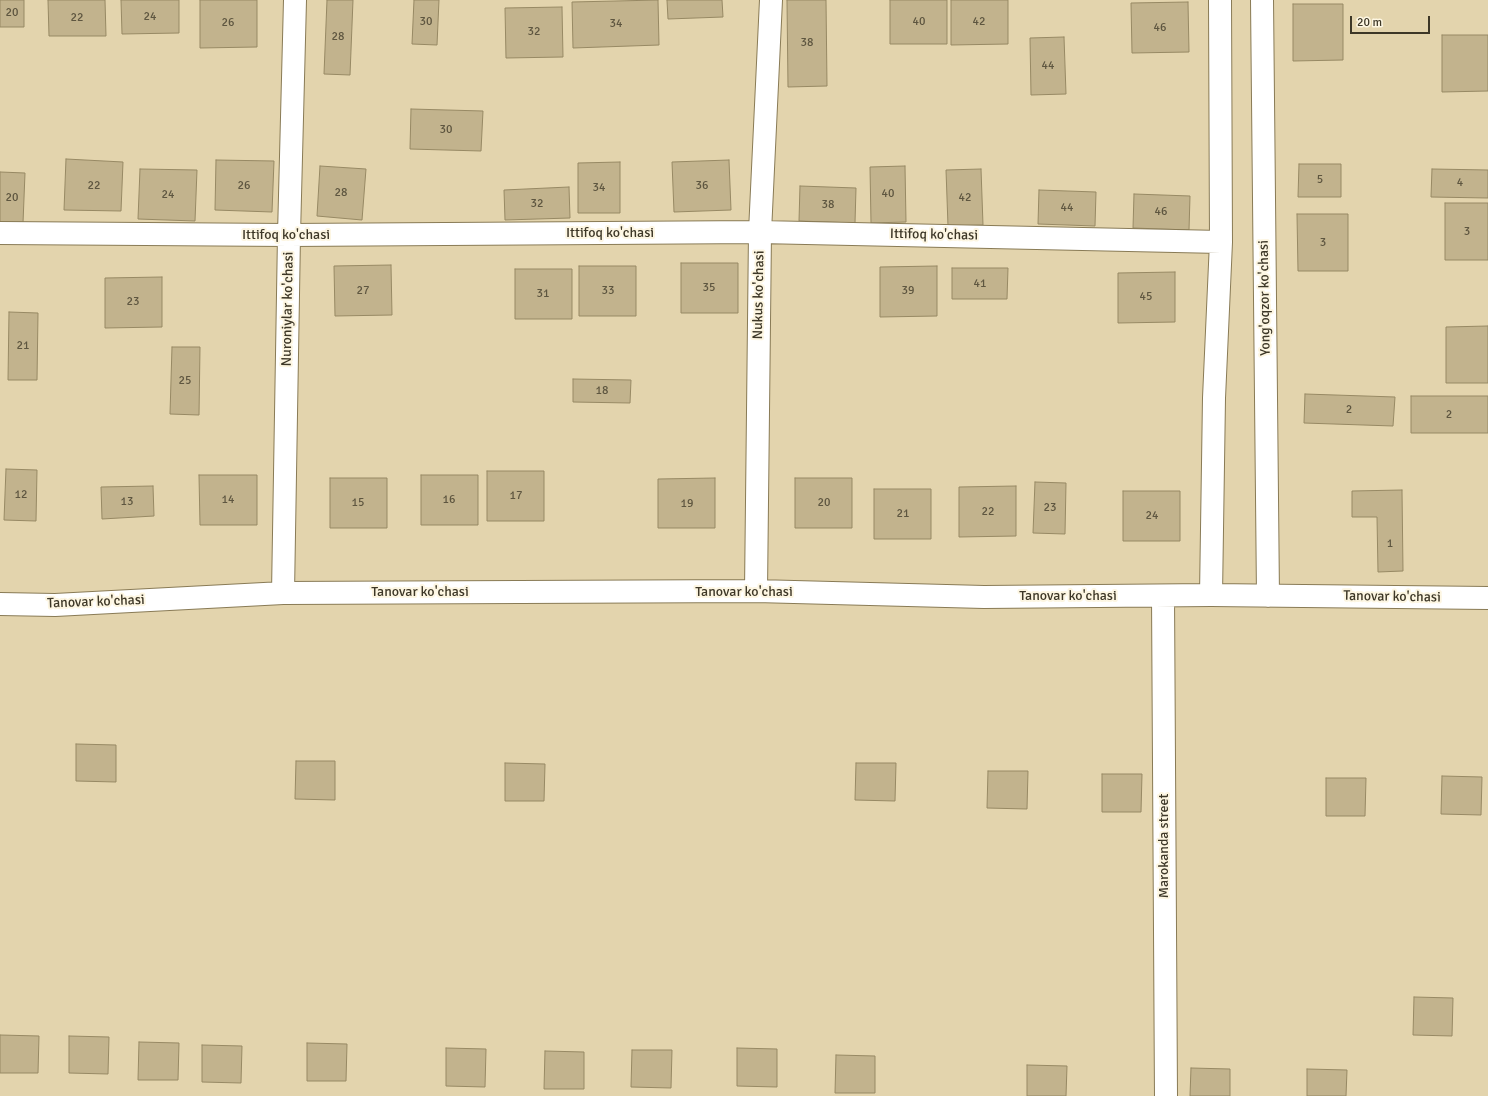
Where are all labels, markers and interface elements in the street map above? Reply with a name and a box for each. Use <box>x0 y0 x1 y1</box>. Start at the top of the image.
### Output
house number: 20 <box>6 6 18 20</box>
scale bar <box>1352 8 1432 34</box>
house number: 24 <box>144 10 156 24</box>
house number: 22 <box>71 11 83 25</box>
house number: 30 <box>420 15 432 29</box>
house number: 40 <box>913 15 925 29</box>
house number: 42 <box>973 15 985 29</box>
text: 20 m <box>1357 15 1382 30</box>
house number: 26 <box>222 16 234 30</box>
house number: 34 <box>610 17 622 31</box>
house number: 46 <box>1154 21 1166 35</box>
house number: 32 <box>528 25 540 39</box>
house number: 28 <box>332 30 344 44</box>
house number: 38 <box>801 36 813 50</box>
house number: 44 <box>1042 59 1054 73</box>
house number: 30 <box>440 123 452 137</box>
house number: 5 <box>1317 173 1323 187</box>
house number: 4 <box>1457 176 1463 190</box>
house number: 22 <box>88 179 100 193</box>
house number: 26 <box>238 179 250 193</box>
house number: 36 <box>696 179 708 193</box>
house number: 34 <box>593 181 605 195</box>
house number: 28 <box>335 186 347 200</box>
house number: 40 <box>882 187 894 201</box>
house number: 24 <box>162 188 174 202</box>
house number: 20 <box>6 191 18 205</box>
house number: 42 <box>959 191 971 205</box>
house number: 32 <box>531 197 543 211</box>
house number: 38 <box>822 198 834 212</box>
house number: 44 <box>1061 201 1073 215</box>
house number: 46 <box>1155 205 1167 219</box>
street label: Ittifoq ko'chasi <box>566 225 654 241</box>
house number: 3 <box>1464 225 1470 239</box>
street label: Ittifoq ko'chasi <box>890 226 978 244</box>
street label: Ittifoq ko'chasi <box>242 227 330 243</box>
house number: 3 <box>1320 236 1326 250</box>
street label: Yong'oqzor ko'chasi <box>1256 240 1274 356</box>
street label: Nukus ko'chasi <box>750 250 768 340</box>
street label: Nuroniylar ko'chasi <box>279 251 297 367</box>
house number: 41 <box>974 277 986 291</box>
house number: 35 <box>703 281 715 295</box>
house number: 27 <box>357 284 369 298</box>
house number: 33 <box>602 284 614 298</box>
house number: 39 <box>902 284 914 298</box>
house number: 31 <box>537 287 549 301</box>
house number: 45 <box>1140 290 1152 304</box>
house number: 23 <box>127 295 139 309</box>
house number: 21 <box>17 339 29 353</box>
house number: 25 <box>179 374 191 388</box>
house number: 18 <box>596 384 608 398</box>
house number: 2 <box>1346 403 1352 417</box>
house number: 2 <box>1446 408 1452 422</box>
house number: 12 <box>15 488 27 502</box>
house number: 17 <box>510 489 522 503</box>
house number: 14 <box>222 493 234 507</box>
house number: 16 <box>443 493 455 507</box>
house number: 13 <box>121 495 133 509</box>
house number: 15 <box>352 496 364 510</box>
house number: 20 <box>818 496 830 510</box>
house number: 19 <box>681 497 693 511</box>
house number: 23 <box>1044 501 1056 515</box>
house number: 22 <box>982 505 994 519</box>
house number: 21 <box>897 507 909 521</box>
house number: 24 <box>1146 509 1158 523</box>
house number: 1 <box>1387 537 1393 551</box>
street label: Tanovar ko'chasi <box>371 584 469 600</box>
street label: Tanovar ko'chasi <box>695 584 793 600</box>
street label: Tanovar ko'chasi <box>1019 588 1117 604</box>
street label: Tanovar ko'chasi <box>1343 588 1441 606</box>
street label: Tanovar ko'chasi <box>47 592 145 612</box>
street label: Marokanda street <box>1156 794 1172 898</box>

